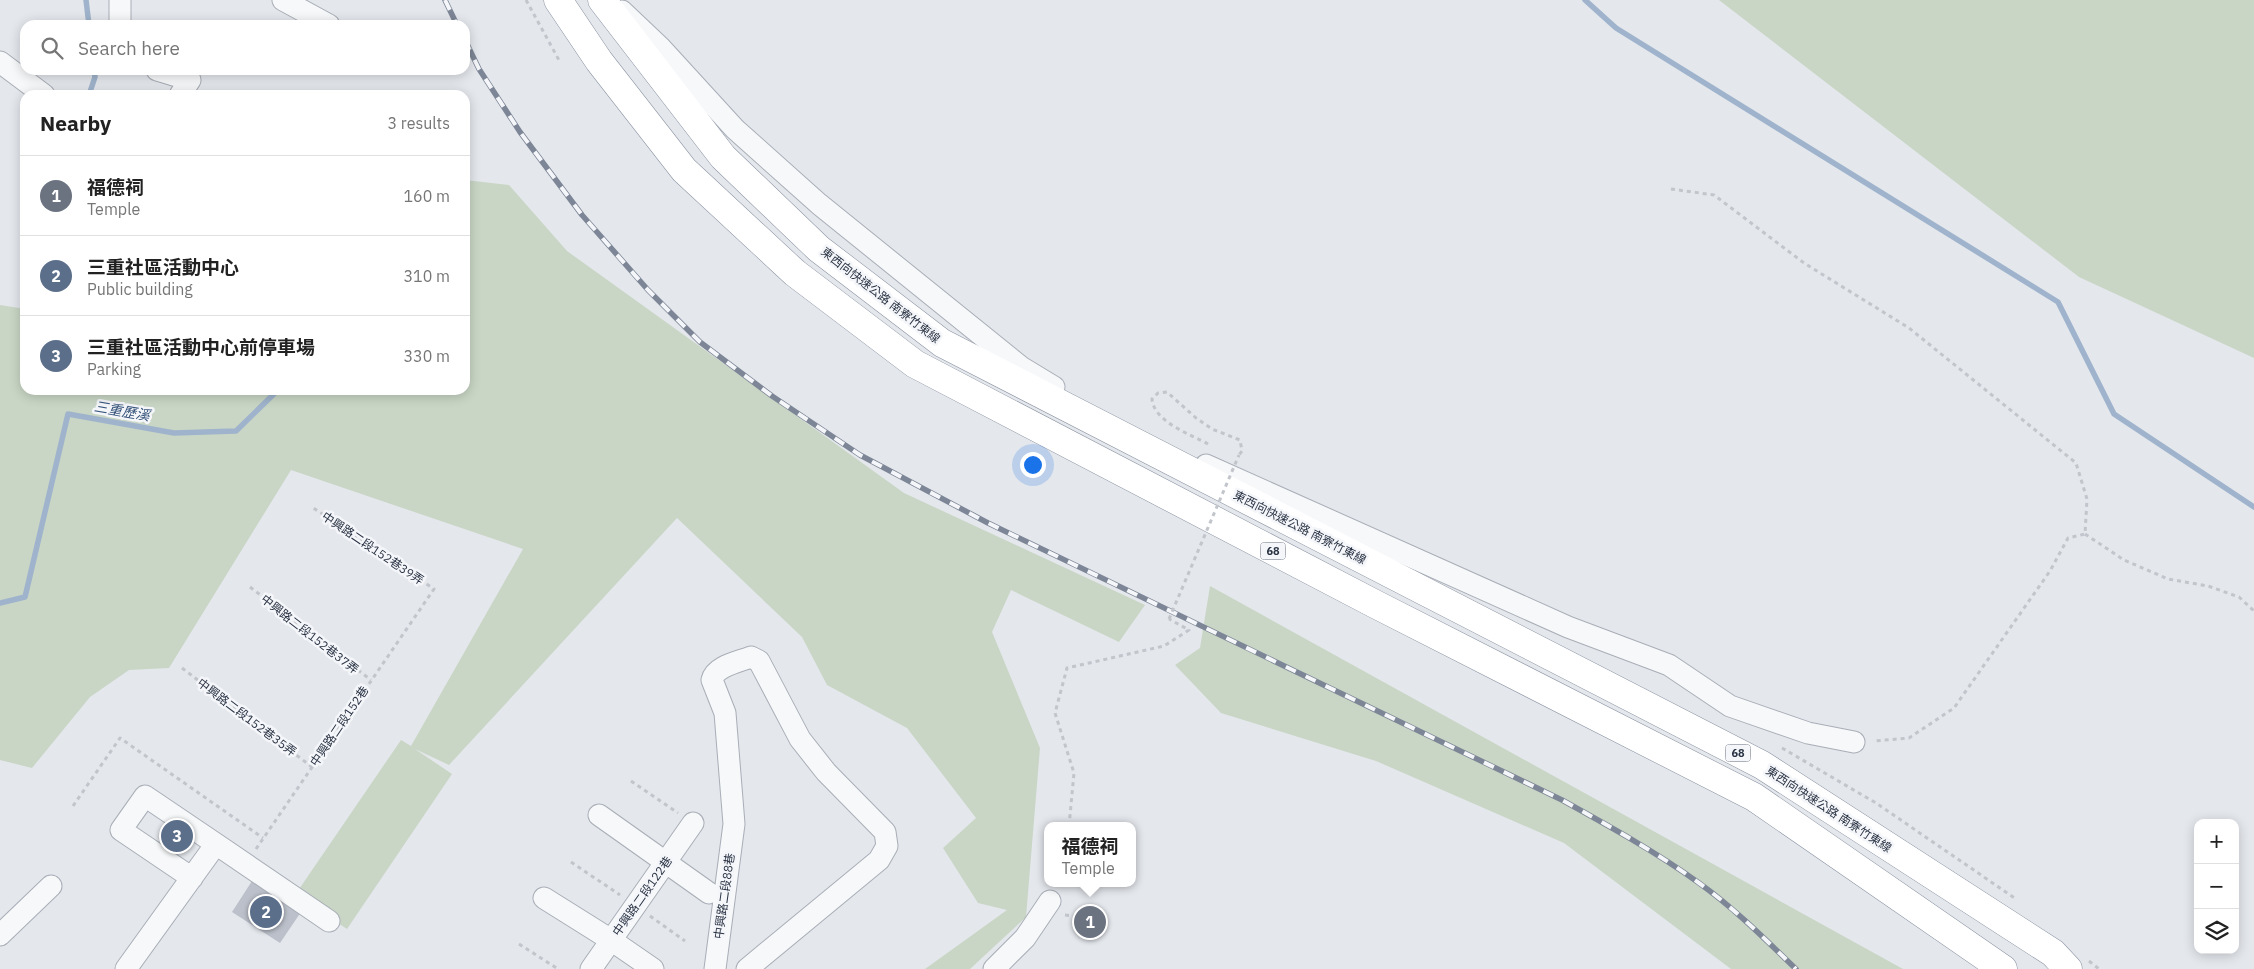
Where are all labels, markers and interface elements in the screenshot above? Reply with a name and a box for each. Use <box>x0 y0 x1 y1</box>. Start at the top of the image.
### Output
search box <box>20 20 470 75</box>
icon: search <box>38 34 66 62</box>
text: Search here <box>78 36 180 60</box>
text: Nearby <box>40 109 111 137</box>
text: 3 results <box>387 113 450 133</box>
text: 福德祠 <box>87 175 144 199</box>
text: 1 <box>51 186 61 206</box>
text: 160 m <box>403 186 450 206</box>
text: Temple <box>87 199 140 219</box>
street label: 東西向快速公路 南寮竹東線 <box>819 244 943 346</box>
text: 三重社區活動中心 <box>87 255 239 279</box>
text: 2 <box>51 266 61 286</box>
text: 310 m <box>403 266 450 286</box>
text: Public building <box>87 279 193 299</box>
text: 三重社區活動中心前停車場 <box>87 335 315 359</box>
text: 3 <box>51 346 61 366</box>
text: 330 m <box>403 346 450 366</box>
text: Parking <box>87 359 141 379</box>
water label: 三重歷溪 <box>93 397 153 425</box>
your location <box>1020 452 1046 478</box>
street label: 東西向快速公路 南寮竹東線 <box>1231 487 1369 567</box>
street label: 中興路二段152巷39弄 <box>319 508 427 588</box>
road number: 68 <box>1260 542 1286 560</box>
street label: 中興路二段152巷37弄 <box>258 591 362 677</box>
street label: 中興路二段152巷35弄 <box>195 675 299 759</box>
street label: 中興路二段152巷 <box>307 683 371 769</box>
road number: 68 <box>1726 744 1750 761</box>
street label: 東西向快速公路 南寮竹東線 <box>1763 763 1895 855</box>
pin: 3 <box>161 817 193 855</box>
map controls <box>2194 819 2239 954</box>
button: + <box>2194 819 2239 864</box>
popup <box>1044 822 1136 887</box>
text: 福德祠 <box>1061 834 1119 858</box>
street label: 中興路二段88巷 <box>711 852 737 940</box>
street label: 中興路二段122巷 <box>609 853 675 939</box>
text: Temple <box>1061 858 1115 878</box>
button: − <box>2194 864 2239 909</box>
pin: 2 <box>250 893 282 931</box>
pin: 1 <box>1074 903 1106 941</box>
button: layers <box>2194 909 2239 954</box>

